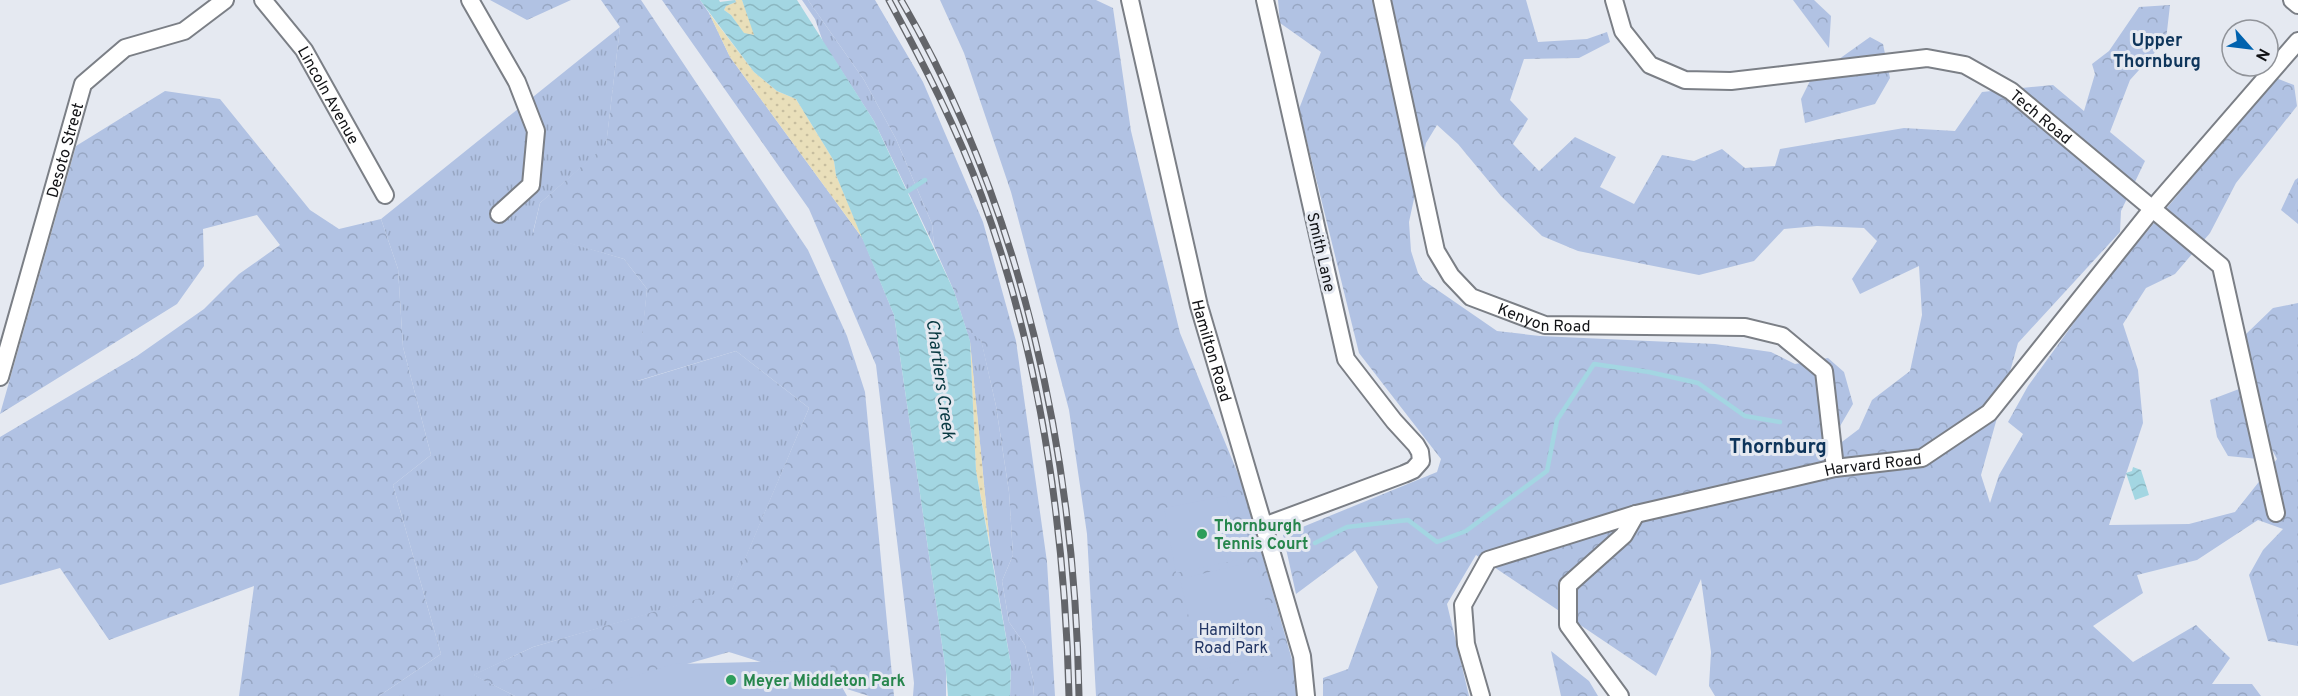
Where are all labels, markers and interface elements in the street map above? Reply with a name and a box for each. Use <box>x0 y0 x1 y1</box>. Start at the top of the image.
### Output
north arrow <box>2220 18 2280 78</box>
district label: Upper Thornburg <box>2113 30 2201 74</box>
street label: Lincoln Avenue <box>292 43 363 148</box>
text: N <box>2250 44 2273 64</box>
street label: Tech Road <box>2005 86 2075 149</box>
street label: Desoto Street <box>43 101 89 200</box>
street label: Smith Lane <box>1301 211 1339 294</box>
street label: Hamilton Road <box>1186 298 1235 405</box>
street label: Kenyon Road <box>1494 300 1591 337</box>
water label: Chartiers Creek <box>920 318 959 442</box>
district label: Thornburg <box>1729 435 1827 461</box>
street label: Harvard Road <box>1823 450 1923 482</box>
place label: Thornburgh Tennis Court <box>1214 517 1308 555</box>
marker: Thornburgh Tennis Court <box>1195 527 1209 541</box>
park label: Hamilton Road Park <box>1194 621 1268 659</box>
place label: Meyer Middleton Park <box>743 672 906 692</box>
marker: Meyer Middleton Park <box>724 673 738 687</box>

